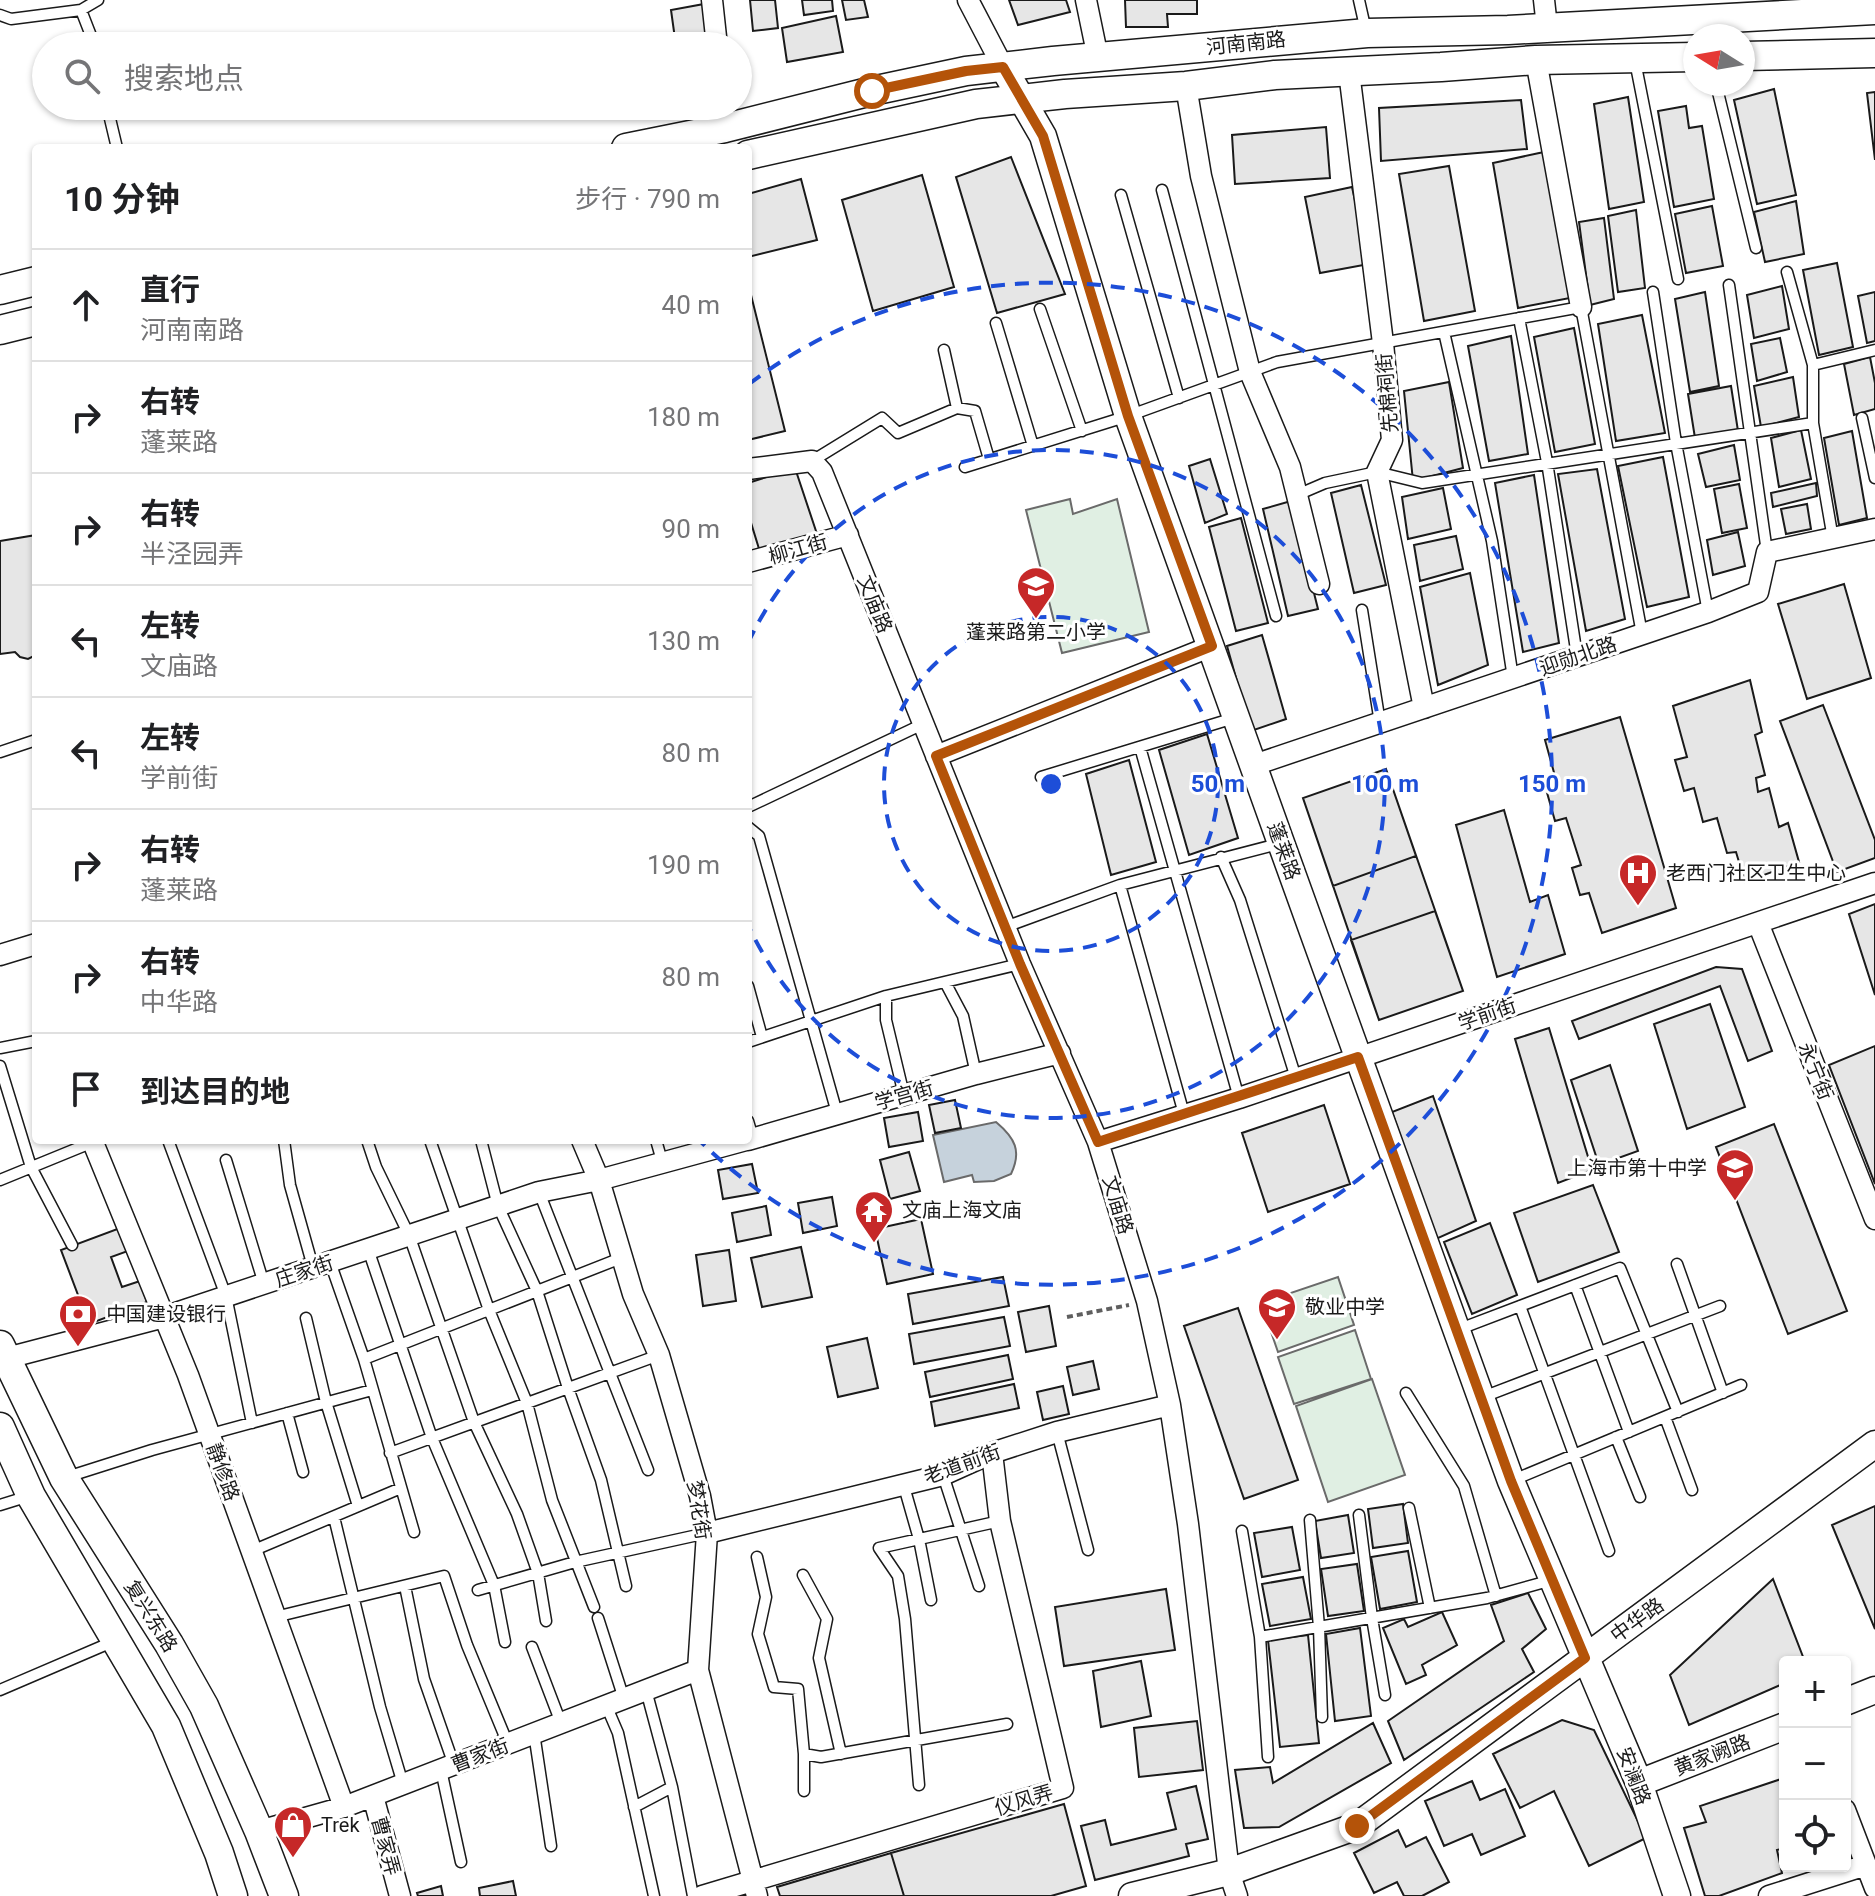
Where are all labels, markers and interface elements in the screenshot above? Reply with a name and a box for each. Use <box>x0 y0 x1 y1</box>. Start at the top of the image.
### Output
north arrow <box>1683 24 1755 96</box>
street label: 河南南路 <box>1205 27 1287 59</box>
search box <box>32 32 752 120</box>
icon: search <box>60 54 104 98</box>
text: 搜索地点 <box>124 61 244 96</box>
route start <box>854 73 890 109</box>
text: 10 分钟 <box>64 179 179 219</box>
text: 步行 · 790 m <box>575 184 720 214</box>
text: 直行 <box>140 272 200 307</box>
icon: ahead <box>64 283 108 327</box>
text: 40 m <box>662 290 720 320</box>
text: 河南南路 <box>140 315 244 345</box>
street label: 先棉祠街 <box>1372 352 1402 434</box>
text: 右转 <box>140 384 200 419</box>
icon: right <box>64 395 108 439</box>
text: 180 m <box>647 402 720 432</box>
text: 蓬莱路 <box>140 427 218 457</box>
text: 右转 <box>140 496 200 531</box>
icon: right <box>64 507 108 551</box>
text: 90 m <box>662 514 720 544</box>
street label: 柳江街 <box>766 529 830 569</box>
text: 半泾园弄 <box>140 539 244 569</box>
school or university icon: 蓬莱路第二小学 <box>1015 565 1057 620</box>
street label: 文庙路 <box>853 572 897 636</box>
text: 左转 <box>140 608 200 643</box>
icon: left <box>64 619 108 663</box>
place label: 蓬莱路第二小学 <box>966 620 1106 644</box>
text: 130 m <box>647 626 720 656</box>
street label: 迎勋北路 <box>1536 632 1620 680</box>
text: 文庙路 <box>140 651 218 681</box>
text: 左转 <box>140 720 200 755</box>
icon: left <box>64 731 108 775</box>
text: 80 m <box>662 738 720 768</box>
text: 学前街 <box>140 763 218 793</box>
centre of rings <box>1037 770 1065 798</box>
text: 50 m <box>1191 770 1245 798</box>
text: 100 m <box>1351 770 1419 798</box>
text: 150 m <box>1518 770 1586 798</box>
street label: 蓬莱路 <box>1262 819 1306 883</box>
text: 右转 <box>140 832 200 867</box>
icon: right <box>64 843 108 887</box>
text: 190 m <box>647 850 720 880</box>
hospital icon: 老西门社区卫生中心 <box>1617 852 1659 907</box>
place label: 老西门社区卫生中心 <box>1666 861 1846 885</box>
text: 蓬莱路 <box>140 875 218 905</box>
text: 右转 <box>140 944 200 979</box>
icon: right <box>64 955 108 999</box>
text: 80 m <box>662 962 720 992</box>
text: 中华路 <box>140 987 218 1017</box>
street label: 学前街 <box>1455 993 1519 1035</box>
street label: 永宁街 <box>1794 1039 1838 1103</box>
icon: arrive <box>64 1067 108 1111</box>
text: 到达目的地 <box>140 1074 290 1109</box>
street label: 学宫街 <box>872 1075 936 1115</box>
school or university icon: 上海市第十中学 <box>1714 1147 1756 1202</box>
place label: 上海市第十中学 <box>1567 1156 1707 1180</box>
street label: 文庙路 <box>1098 1173 1138 1237</box>
temple icon: 文庙上海文庙 <box>853 1189 895 1244</box>
place label: 文庙上海文庙 <box>902 1198 1022 1222</box>
street label: 庄家街 <box>272 1250 336 1292</box>
school or university icon: 敬业中学 <box>1256 1286 1298 1341</box>
bank icon: 中国建设银行 <box>57 1293 99 1348</box>
place label: 敬业中学 <box>1305 1295 1385 1319</box>
place label: 中国建设银行 <box>106 1302 226 1326</box>
street label: 老道前街 <box>920 1439 1004 1489</box>
street label: 静修路 <box>201 1440 245 1504</box>
street label: 梦花街 <box>682 1478 716 1542</box>
street label: 复兴东路 <box>120 1576 182 1656</box>
street label: 中华路 <box>1606 1593 1668 1647</box>
map controls <box>1779 1656 1851 1872</box>
button: + <box>1779 1656 1851 1728</box>
button: − <box>1779 1728 1851 1800</box>
street label: 黄家阙路 <box>1670 1729 1754 1781</box>
street label: 曹家街 <box>448 1733 512 1777</box>
street label: 安澜路 <box>1612 1744 1656 1808</box>
street label: 仪风弄 <box>992 1780 1056 1820</box>
button: locate <box>1779 1800 1851 1872</box>
shop icon: Trek <box>272 1804 314 1859</box>
route end <box>1339 1808 1375 1844</box>
place label: Trek <box>321 1813 360 1837</box>
street label: 曹家弄 <box>367 1814 405 1878</box>

